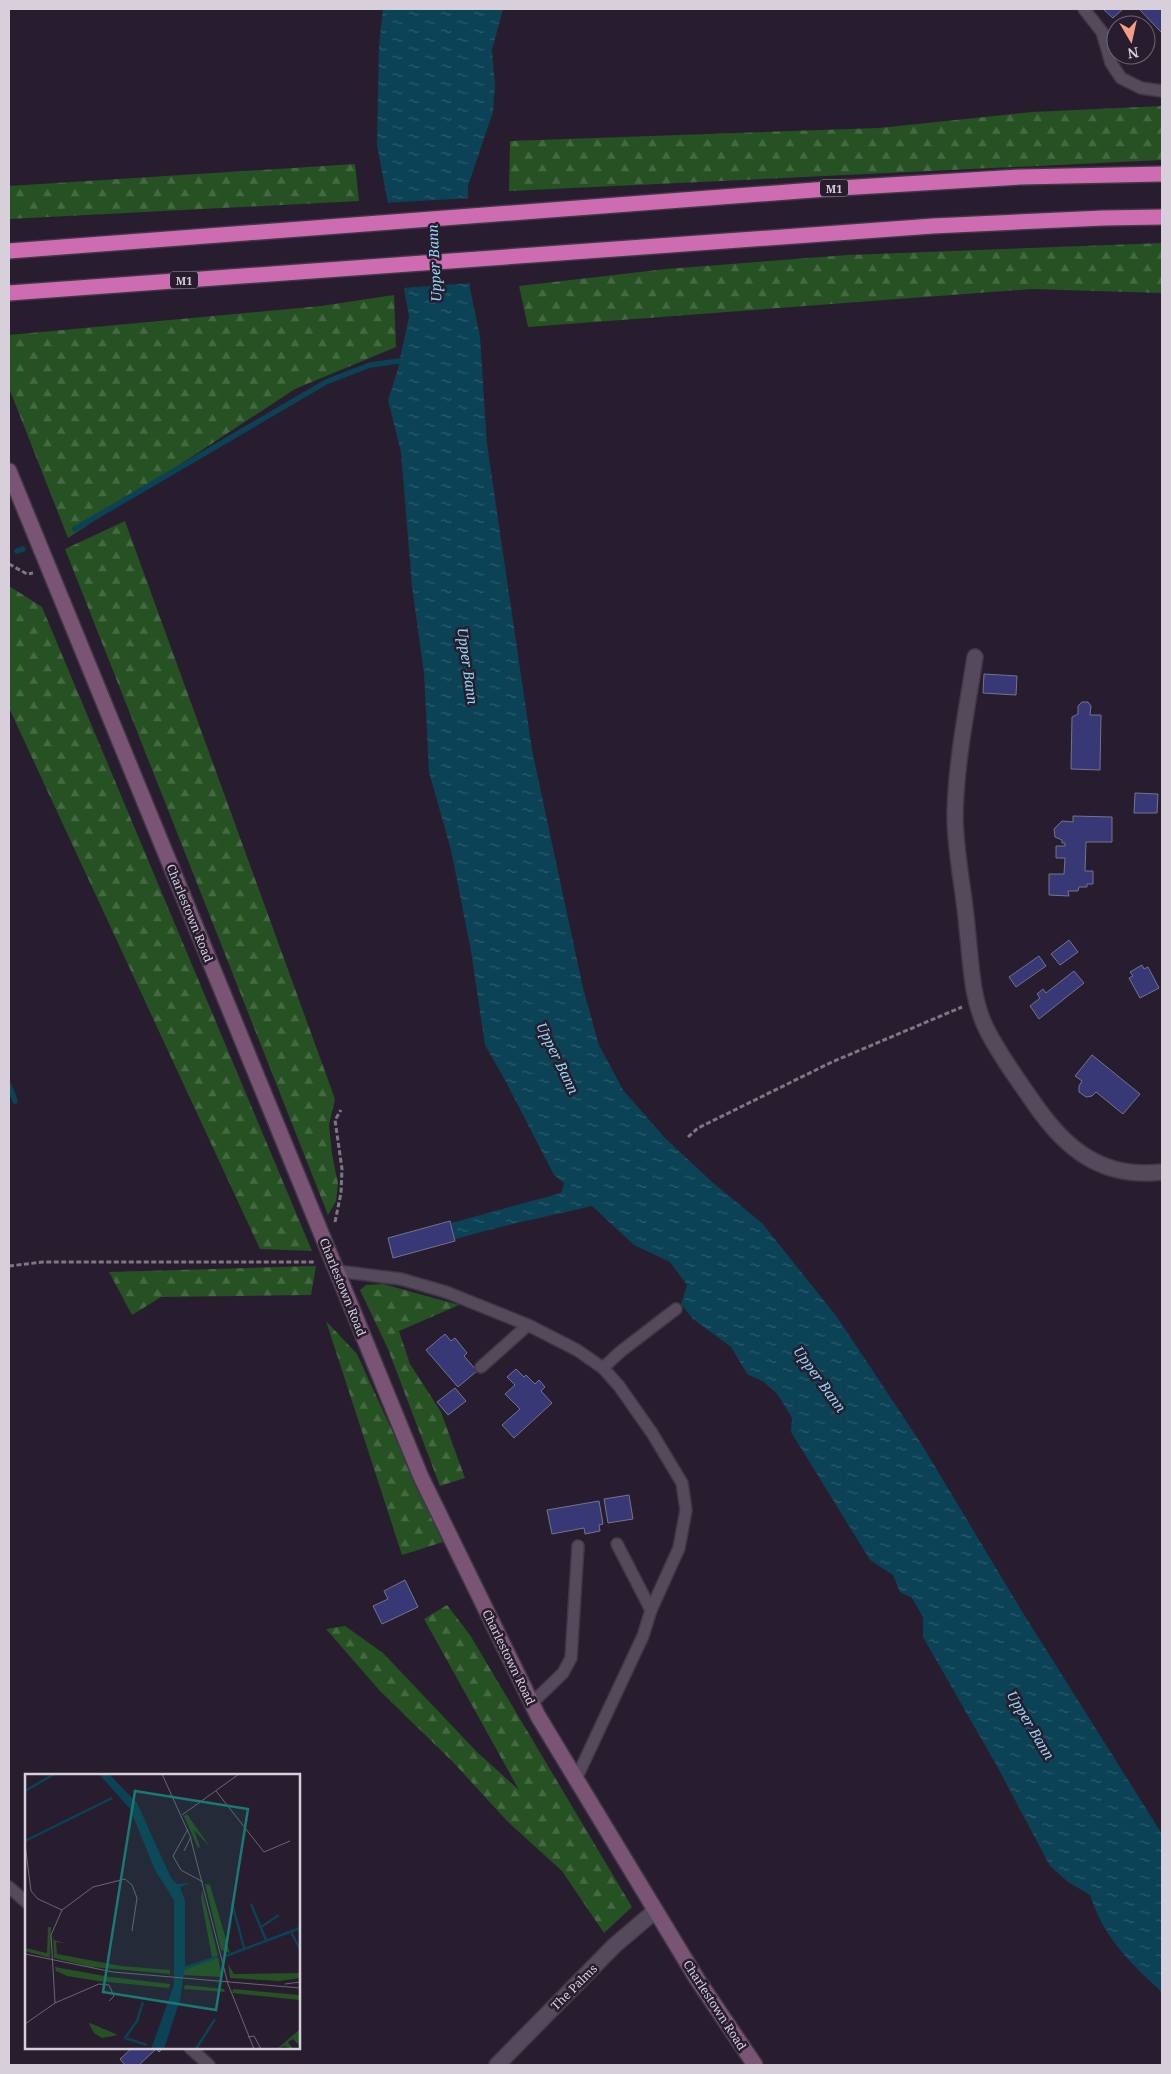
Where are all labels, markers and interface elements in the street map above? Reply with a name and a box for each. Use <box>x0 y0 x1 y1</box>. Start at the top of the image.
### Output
north arrow <box>1106 15 1156 65</box>
text: N <box>1126 43 1140 64</box>
road number: M1 <box>820 180 848 197</box>
water label: Upper Bann <box>422 223 446 302</box>
road number: M1 <box>170 272 198 288</box>
water label: Upper Bann <box>453 626 483 706</box>
street label: Charlestown Road <box>163 861 218 965</box>
water label: Upper Bann <box>532 1019 584 1098</box>
street label: Charlestown Road <box>316 1235 371 1339</box>
water label: Upper Bann <box>790 1342 851 1416</box>
street label: Charlestown Road <box>479 1606 540 1708</box>
water label: Upper Bann <box>1003 1687 1059 1764</box>
inset map <box>25 1774 300 2049</box>
street label: Charlestown Road <box>679 1957 751 2054</box>
street label: The Palms <box>547 1960 601 2014</box>

